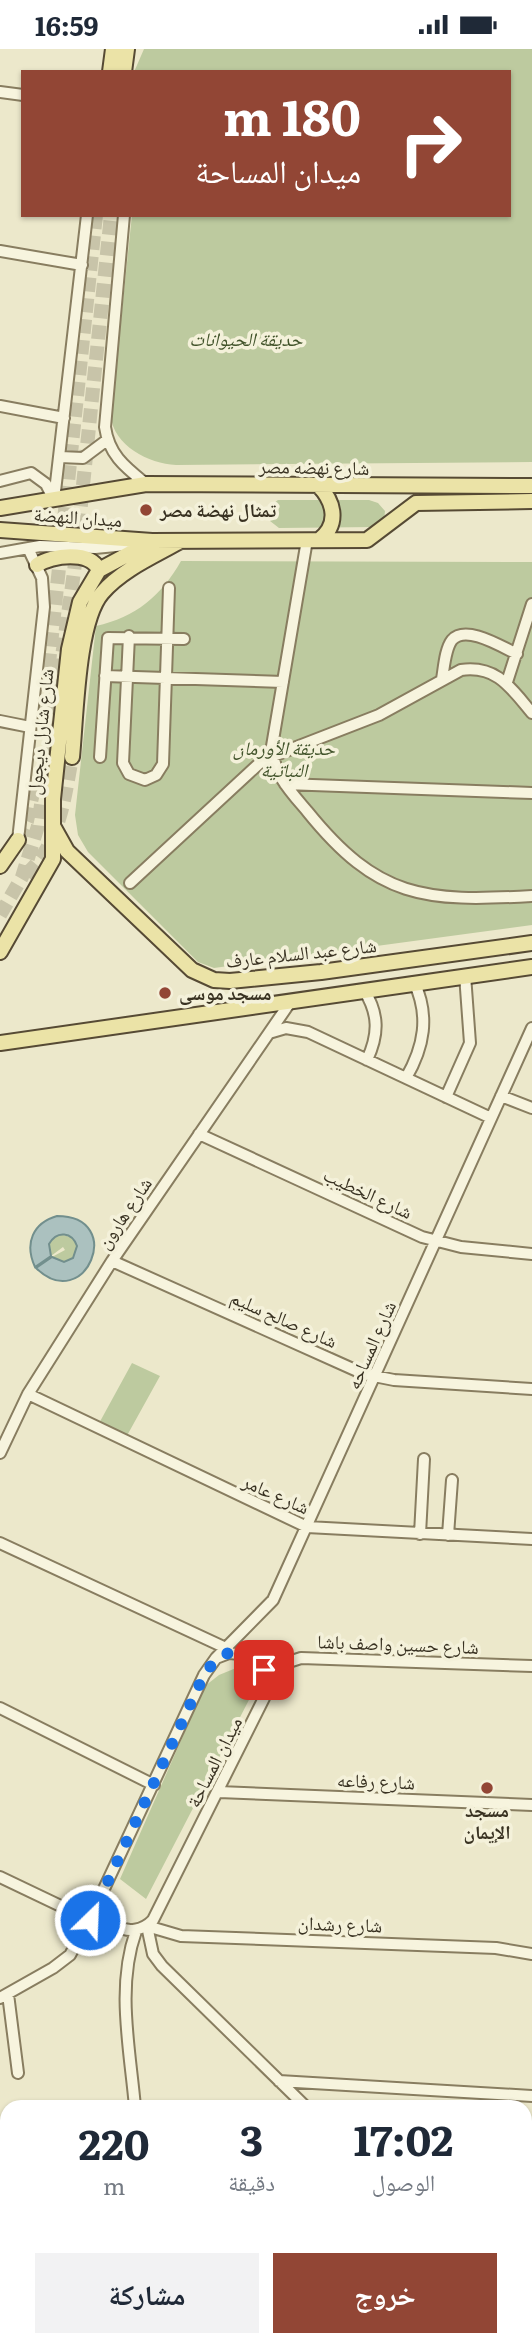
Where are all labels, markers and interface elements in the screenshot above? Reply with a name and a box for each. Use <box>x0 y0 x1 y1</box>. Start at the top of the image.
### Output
text: 16:59 <box>35 5 98 44</box>
text: 180 m <box>223 78 361 151</box>
icon: right <box>385 98 476 189</box>
text: ميدان المساحة <box>195 145 361 193</box>
park label: حديقة الحيوانات <box>189 324 304 352</box>
street label: شارع نهضه مصر <box>257 451 370 481</box>
place label: تمثال نهضة مصر <box>159 495 277 523</box>
street label: ميدان النهضة <box>33 499 123 533</box>
marker: تمثال نهضة مصر <box>138 502 154 518</box>
street label: شارع شارل ديجول <box>18 667 60 796</box>
park label: حديقة الأورمان النباتية <box>233 733 336 783</box>
street label: شارع عبد السلام عارف <box>224 930 378 975</box>
place label: مسجد موسى <box>179 978 271 1006</box>
marker: مسجد موسى <box>157 985 173 1001</box>
street label: شارع الخطيب <box>319 1159 418 1225</box>
street label: شارع هارون <box>89 1171 158 1254</box>
street label: شارع صالح سليم <box>227 1282 342 1354</box>
street label: شارع المساحه <box>338 1296 402 1393</box>
street label: شارع عامر <box>238 1466 314 1520</box>
street label: شارع حسين واصف باشا <box>317 1626 479 1660</box>
pin <box>234 1640 294 1700</box>
icon: arrive <box>245 1651 283 1689</box>
street label: ميدان المساحة <box>178 1711 248 1812</box>
street label: شارع رفاعه <box>336 1765 416 1795</box>
marker: مسجد الإيمان <box>479 1780 495 1796</box>
place label: مسجد الإيمان <box>463 1795 511 1845</box>
position arrow <box>53 1883 127 1957</box>
street label: شارع رشدان <box>297 1908 383 1938</box>
text: 3 <box>240 2107 263 2169</box>
text: 17:02 <box>354 2107 453 2169</box>
text: 220 <box>79 2111 150 2173</box>
text: دقيقة <box>228 2164 275 2198</box>
text: الوصول <box>372 2164 435 2198</box>
text: m <box>103 2168 125 2202</box>
button: مشاركة <box>35 2253 259 2333</box>
button: خروج <box>273 2253 497 2333</box>

